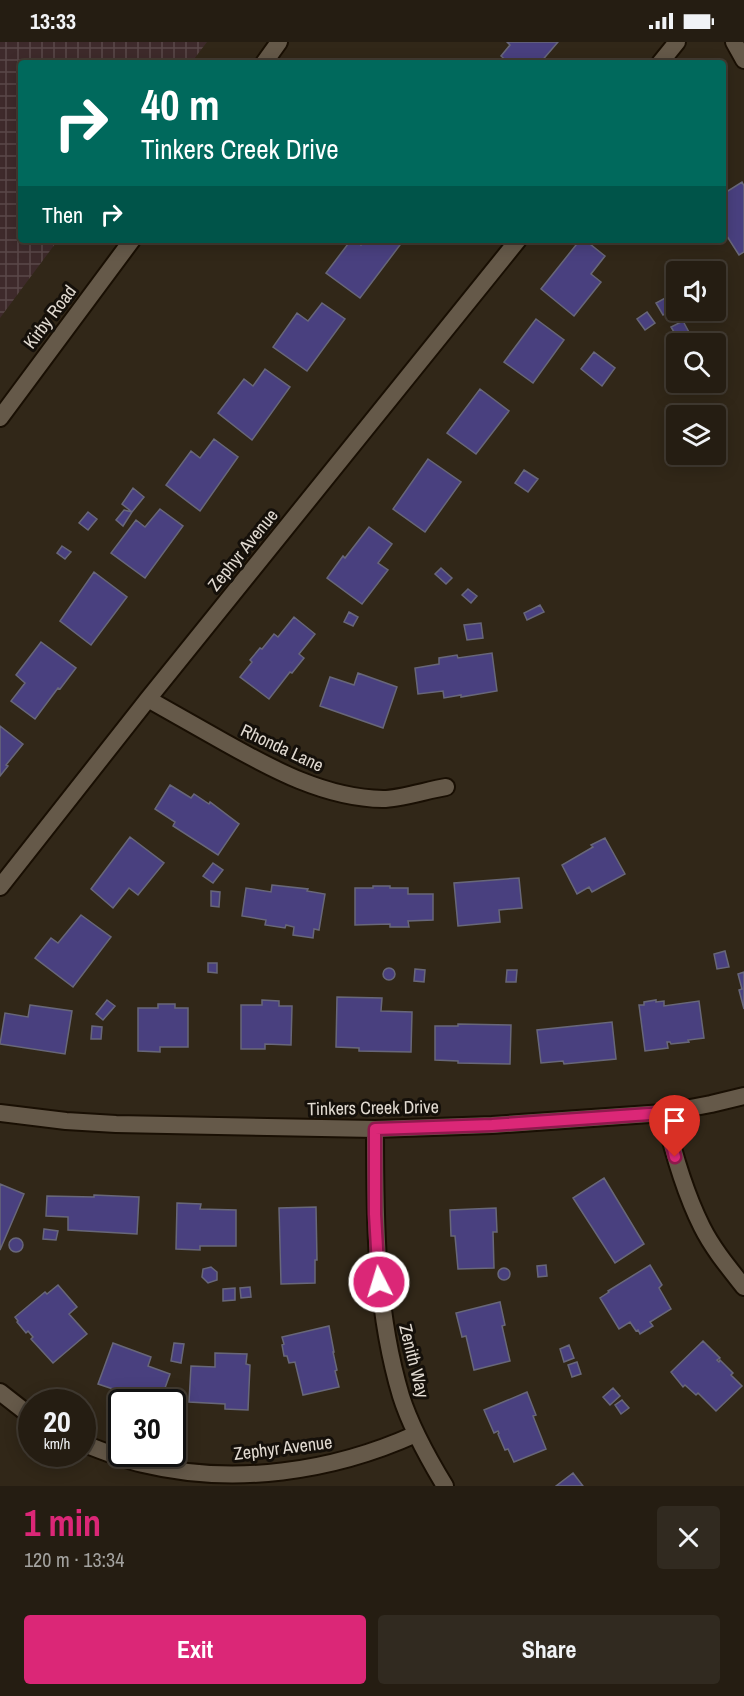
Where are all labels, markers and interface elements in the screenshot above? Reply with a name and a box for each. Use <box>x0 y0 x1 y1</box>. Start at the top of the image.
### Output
text: 13:33 <box>30 6 76 36</box>
text: 40 m <box>141 77 220 133</box>
icon: right <box>42 84 120 162</box>
text: Tinkers Creek Drive <box>141 131 339 167</box>
icon: right <box>95 198 128 231</box>
text: Then <box>42 200 83 230</box>
map controls <box>666 261 726 465</box>
button: sound <box>666 261 726 321</box>
street label: Kirby Road <box>17 280 82 354</box>
button: search <box>666 333 726 393</box>
button: layers <box>666 405 726 465</box>
street label: Zephyr Avenue <box>202 503 283 596</box>
street label: Rhonda Lane <box>237 717 328 778</box>
street label: Tinkers Creek Drive <box>307 1094 439 1121</box>
pin <box>649 1095 700 1157</box>
icon: arrive <box>658 1104 691 1137</box>
position arrow <box>347 1250 411 1314</box>
street label: Zenith Way <box>393 1321 436 1401</box>
speed limit sign: 30 <box>108 1389 186 1467</box>
text: 20 <box>43 1401 71 1441</box>
street label: Zephyr Avenue <box>232 1429 334 1466</box>
text: km/h <box>44 1433 70 1454</box>
text: 1 min <box>24 1499 101 1547</box>
button: close <box>657 1506 720 1569</box>
text: 120 m · 13:34 <box>24 1546 124 1573</box>
button: Exit <box>24 1615 366 1684</box>
button: Share <box>378 1615 720 1684</box>

